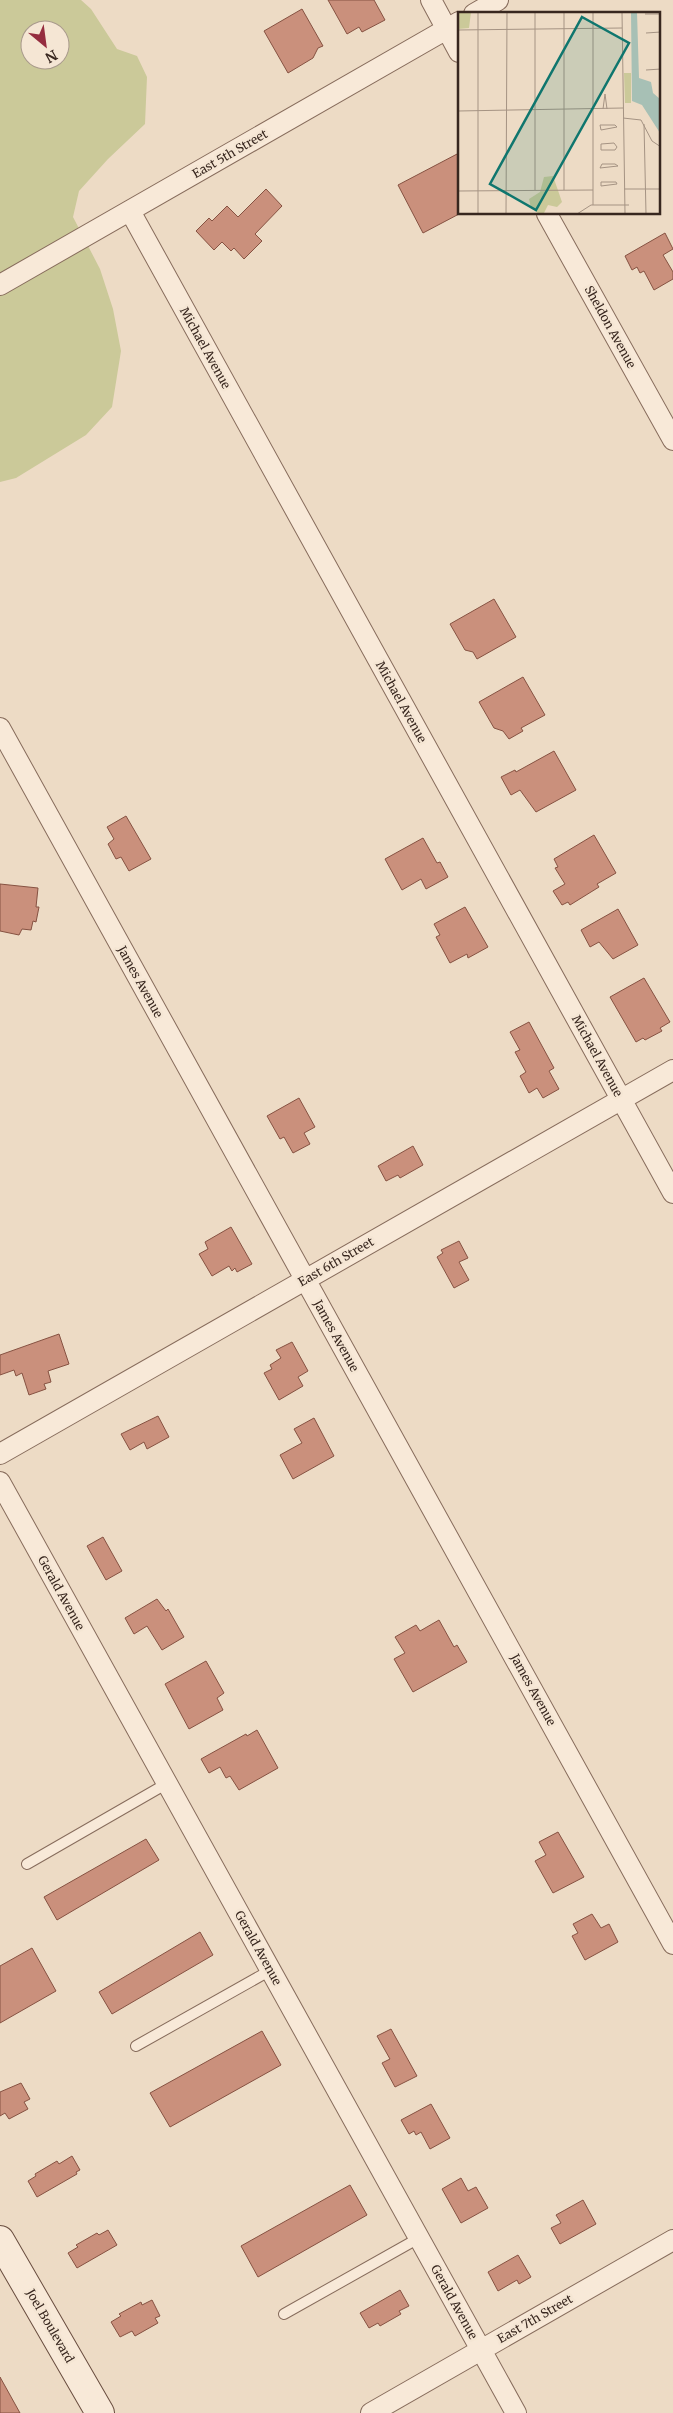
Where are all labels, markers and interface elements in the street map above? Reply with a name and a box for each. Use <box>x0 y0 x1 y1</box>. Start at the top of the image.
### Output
inset map <box>458 12 660 215</box>
north arrow <box>20 20 70 70</box>
text: N <box>42 46 61 67</box>
street label: East 5th Street <box>190 126 270 181</box>
street label: Sheldon Avenue <box>582 283 639 371</box>
street label: Michael Avenue <box>177 304 234 391</box>
street label: Michael Avenue <box>373 658 430 745</box>
street label: James Avenue <box>114 942 166 1020</box>
street label: Michael Avenue <box>569 1012 626 1099</box>
street label: East 6th Street <box>295 1234 376 1289</box>
street label: James Avenue <box>310 1296 362 1374</box>
street label: Gerald Avenue <box>35 1553 88 1633</box>
street label: James Avenue <box>507 1650 559 1728</box>
street label: Gerald Avenue <box>232 1908 285 1988</box>
street label: Gerald Avenue <box>428 2262 481 2342</box>
street label: Joel Boulevard <box>23 2285 78 2365</box>
street label: East 7th Street <box>494 2291 575 2346</box>

